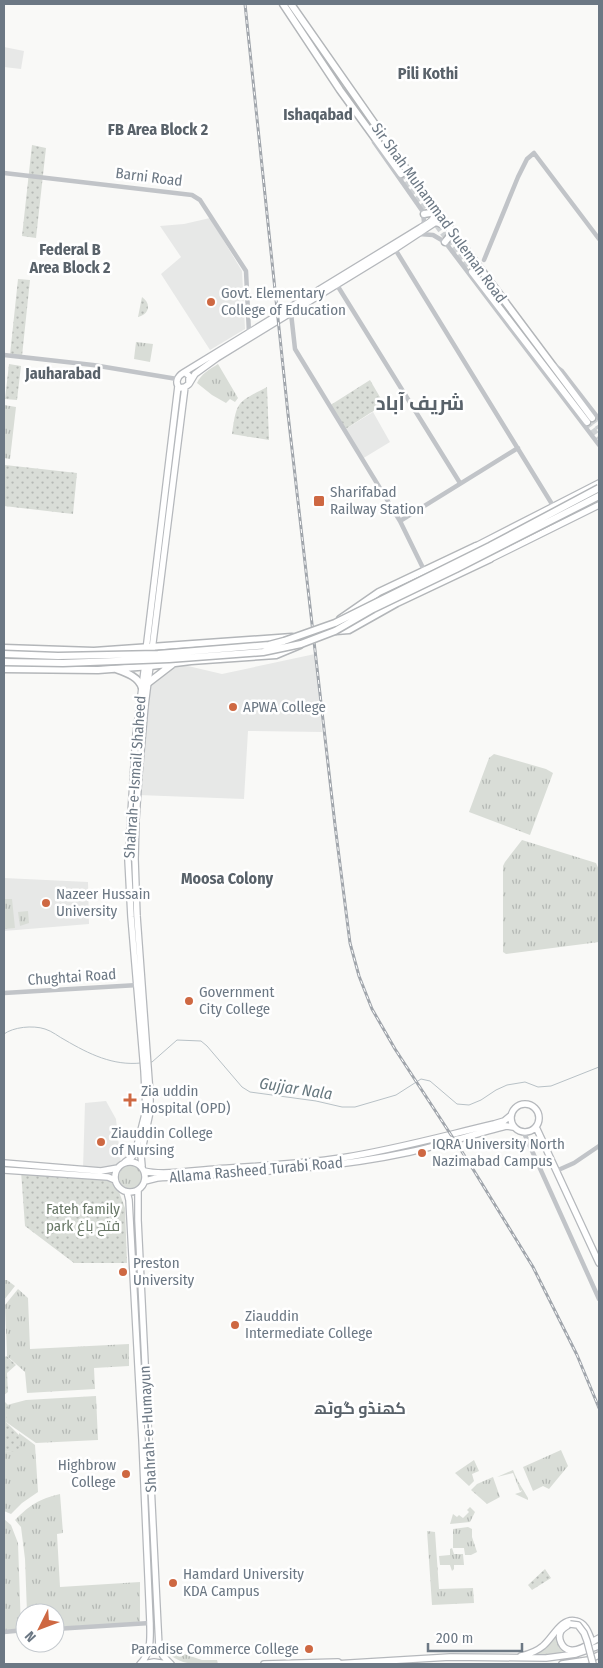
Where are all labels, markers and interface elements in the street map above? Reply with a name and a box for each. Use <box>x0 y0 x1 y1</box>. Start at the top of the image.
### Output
district label: Pili Kothi <box>398 64 458 83</box>
district label: Ishaqabad <box>283 105 353 124</box>
district label: FB Area Block 2 <box>108 120 209 139</box>
street label: Sir Shah Muhammad Suleman Road <box>368 120 510 306</box>
street label: Barni Road <box>115 164 183 190</box>
district label: Federal B Area Block 2 <box>29 240 111 277</box>
place label: Govt. Elementary College of Education <box>221 284 346 319</box>
marker: Govt. Elementary College of Education <box>205 296 217 308</box>
district label: Jauharabad <box>24 364 101 383</box>
district label: شريف آباد <box>376 391 464 415</box>
place label: Sharifabad Railway Station <box>330 483 424 518</box>
marker: Sharifabad Railway Station <box>312 494 326 508</box>
street label: Shahrah-e-Ismail Shaheed <box>120 695 150 859</box>
place label: APWA College <box>243 698 326 716</box>
marker: APWA College <box>227 701 239 713</box>
district label: Moosa Colony <box>181 869 273 888</box>
place label: Nazeer Hussain University <box>56 885 150 920</box>
marker: Nazeer Hussain University <box>40 897 52 909</box>
street label: Chughtai Road <box>27 965 117 989</box>
place label: Government City College <box>199 983 274 1018</box>
marker: Government City College <box>183 995 195 1007</box>
water label: Gujjar Nala <box>258 1073 334 1104</box>
place label: Zia uddin Hospital (OPD) <box>141 1082 230 1117</box>
marker: Zia uddin Hospital (OPD) <box>123 1093 137 1107</box>
place label: Ziauddin College of Nursing <box>111 1124 213 1159</box>
place label: IQRA University North Nazimabad Campus <box>432 1135 565 1170</box>
marker: Ziauddin College of Nursing <box>95 1136 107 1148</box>
marker: IQRA University North Nazimabad Campus <box>416 1147 428 1159</box>
street label: Allama Rasheed Turabi Road <box>168 1153 344 1187</box>
park label: Fateh family park فتح باغ <box>46 1200 120 1237</box>
place label: Preston University <box>133 1254 195 1289</box>
marker: Preston University <box>117 1266 129 1278</box>
place label: Ziauddin Intermediate College <box>245 1307 373 1342</box>
marker: Ziauddin Intermediate College <box>229 1319 241 1331</box>
street label: Shahrah-e-Humayun <box>136 1365 160 1493</box>
district label: کھنڈو گوٹھ <box>314 1399 406 1418</box>
place label: Highbrow College <box>58 1456 116 1491</box>
marker: Highbrow College <box>120 1468 132 1480</box>
place label: Hamdard University KDA Campus <box>183 1565 304 1600</box>
marker: Hamdard University KDA Campus <box>167 1577 179 1589</box>
north arrow <box>15 1603 65 1653</box>
scale bar <box>428 1620 522 1652</box>
text: N <box>22 1628 40 1645</box>
text: 200 m <box>436 1629 473 1647</box>
place label: Paradise Commerce College <box>131 1640 299 1658</box>
marker: Paradise Commerce College <box>303 1643 315 1655</box>

